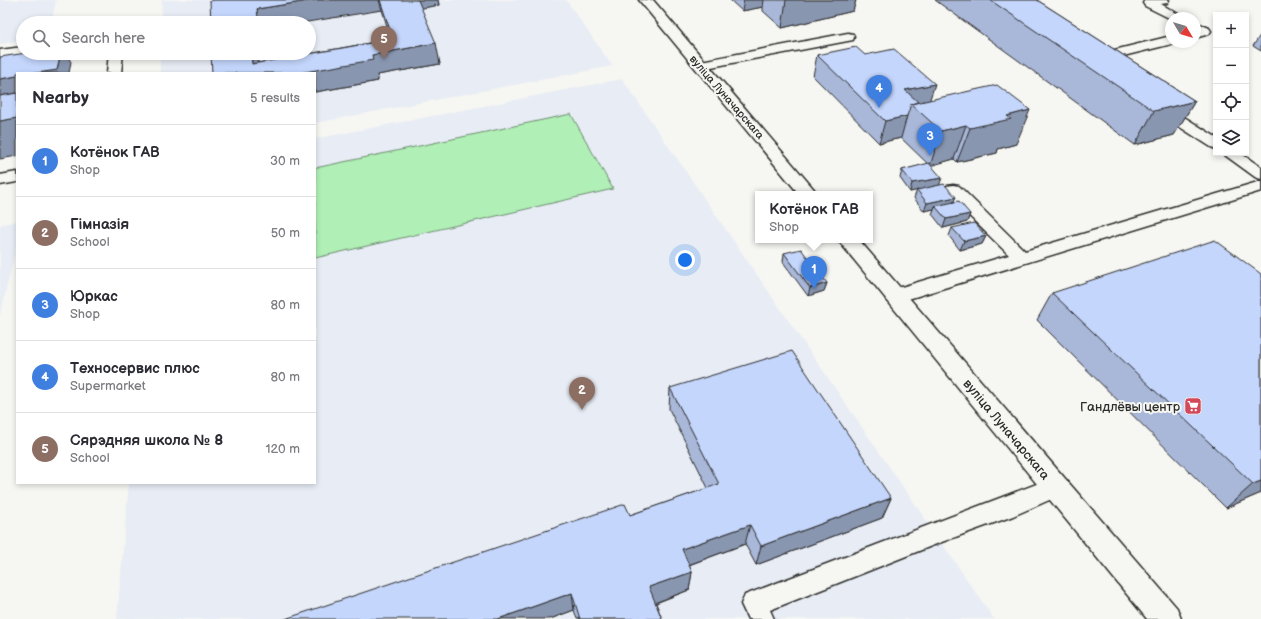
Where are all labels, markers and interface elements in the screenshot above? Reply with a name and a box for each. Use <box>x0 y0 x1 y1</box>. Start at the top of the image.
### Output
north arrow <box>1165 12 1201 48</box>
map controls <box>1213 12 1249 156</box>
button: + <box>1213 12 1249 48</box>
search box <box>16 16 316 60</box>
pin: 5 <box>371 26 397 59</box>
icon: search <box>30 27 52 49</box>
text: Search here <box>62 29 145 48</box>
button: − <box>1213 48 1249 84</box>
street label: вуліца Луначарскага <box>687 53 767 142</box>
pin: 4 <box>866 75 892 108</box>
button: locate <box>1213 84 1249 120</box>
text: Nearby <box>32 88 89 108</box>
text: 5 results <box>250 90 300 106</box>
button: layers <box>1213 120 1249 156</box>
pin: 3 <box>917 123 943 156</box>
text: Котёнок ГАВ <box>70 143 160 162</box>
text: 1 <box>42 153 48 169</box>
text: 30 m <box>270 153 300 169</box>
text: Shop <box>70 162 100 178</box>
popup <box>755 191 873 243</box>
text: Котёнок ГАВ <box>769 200 859 219</box>
text: Гімназія <box>70 215 129 234</box>
text: Shop <box>769 219 799 235</box>
text: 2 <box>41 225 49 241</box>
text: 50 m <box>271 225 300 241</box>
text: School <box>70 234 110 250</box>
your location <box>675 250 695 270</box>
pin: 1 <box>801 256 827 289</box>
text: Юркас <box>70 287 118 306</box>
text: 3 <box>41 297 49 313</box>
text: 80 m <box>271 297 300 313</box>
text: Shop <box>70 306 100 322</box>
text: Техносервис плюс <box>70 359 200 378</box>
text: 4 <box>41 369 49 385</box>
text: 80 m <box>271 369 300 385</box>
street label: вуліца Луначарскага <box>959 376 1053 483</box>
pin: 2 <box>569 377 595 410</box>
text: Supermarket <box>70 378 146 394</box>
supermarket icon: Гандлёвы центр <box>1183 396 1203 416</box>
place label: Гандлёвы центр <box>1080 399 1181 415</box>
text: Сярэдняя школа № 8 <box>70 431 223 450</box>
text: 5 <box>41 441 49 457</box>
text: 120 m <box>265 441 300 457</box>
text: School <box>70 450 110 466</box>

